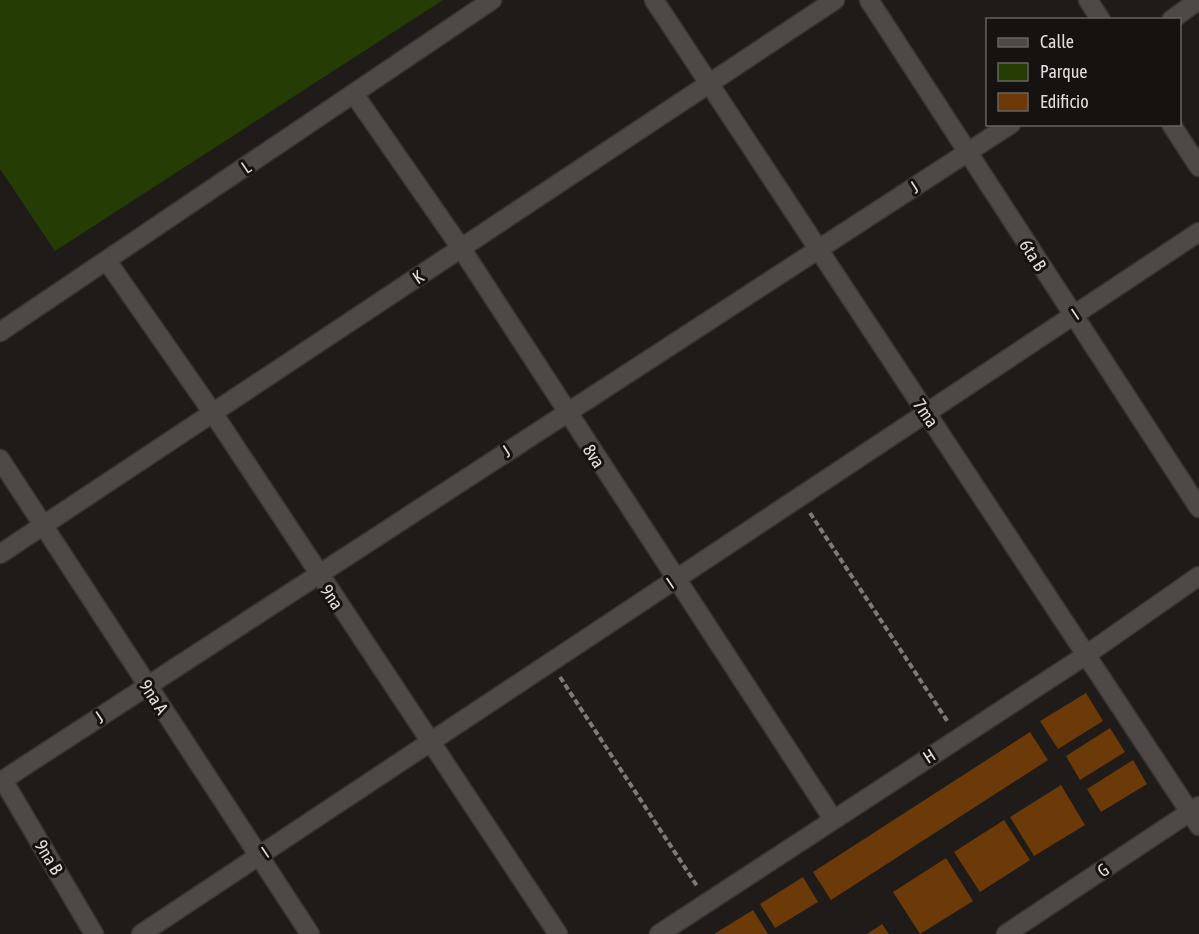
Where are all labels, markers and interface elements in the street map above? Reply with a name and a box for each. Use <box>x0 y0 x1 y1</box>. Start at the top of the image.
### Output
legend <box>986 18 1181 126</box>
text: Calle <box>1040 31 1074 52</box>
text: Parque <box>1040 61 1088 82</box>
text: Edificio <box>1040 91 1089 112</box>
street label: L <box>237 156 255 178</box>
street label: J <box>906 177 922 197</box>
street label: 6ta B <box>1015 235 1051 275</box>
street label: K <box>408 266 428 288</box>
street label: I <box>1067 304 1083 324</box>
street label: 7ma <box>909 395 943 431</box>
street label: 8va <box>579 440 609 472</box>
street label: J <box>498 441 514 461</box>
street label: I <box>662 573 678 593</box>
street label: 9na <box>316 581 348 613</box>
street label: 9na A <box>135 676 173 718</box>
street label: J <box>91 707 107 727</box>
street label: H <box>919 744 939 768</box>
street label: 9na B <box>31 836 68 878</box>
street label: I <box>257 842 273 862</box>
street label: G <box>1093 859 1113 881</box>

